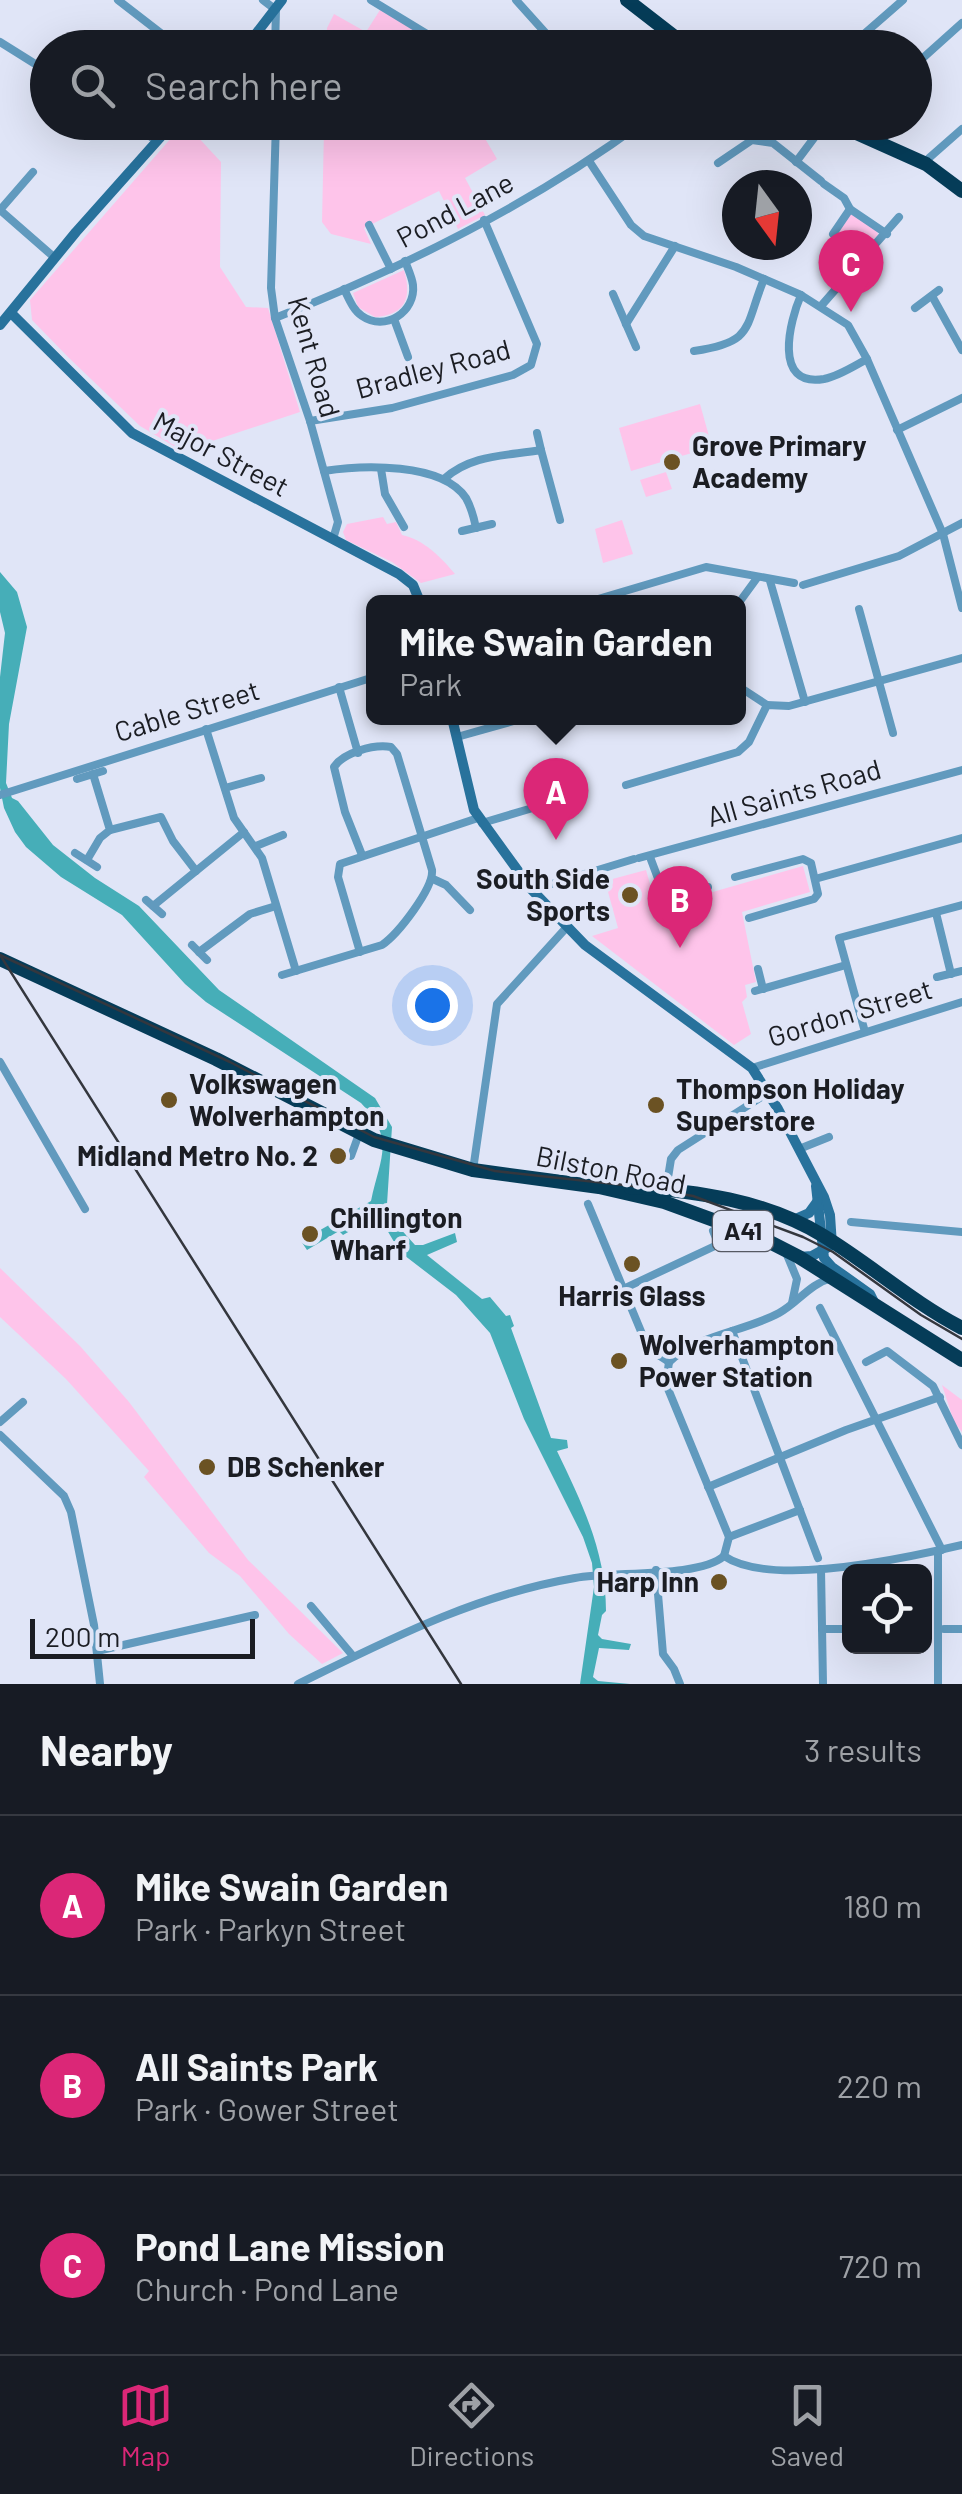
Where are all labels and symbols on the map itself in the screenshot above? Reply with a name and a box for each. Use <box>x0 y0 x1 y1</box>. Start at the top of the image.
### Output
street label: Pond Lane <box>390 164 519 254</box>
north arrow <box>722 170 812 260</box>
pin: C <box>818 230 884 312</box>
street label: Kent Road <box>281 292 348 421</box>
street label: Bradley Road <box>352 331 514 405</box>
street label: Major Street <box>148 403 295 503</box>
place label: Grove Primary Academy <box>692 428 867 494</box>
marker: Grove Primary Academy <box>661 451 683 473</box>
street label: Cable Street <box>110 672 263 748</box>
street label: All Saints Road <box>703 751 885 833</box>
pin: A <box>524 758 588 840</box>
place label: South Side Sports <box>476 861 610 927</box>
pin: B <box>648 866 712 948</box>
marker: South Side Sports <box>619 884 641 906</box>
street label: Gordon Street <box>763 971 936 1053</box>
your location <box>407 980 458 1031</box>
place label: Volkswagen Wolverhampton <box>189 1066 385 1132</box>
place label: Thompson Holiday Superstore <box>676 1071 905 1137</box>
marker: Volkswagen Wolverhampton <box>158 1089 180 1111</box>
marker: Thompson Holiday Superstore <box>645 1094 667 1116</box>
place label: Midland Metro No. 2 <box>77 1138 318 1172</box>
street label: Bilston Road <box>533 1138 689 1200</box>
marker: Midland Metro No. 2 <box>327 1145 349 1167</box>
place label: Chillington Wharf <box>330 1200 463 1266</box>
road number: A41 <box>713 1211 773 1251</box>
marker: Chillington Wharf <box>299 1223 321 1245</box>
marker: Harris Glass <box>621 1253 643 1275</box>
place label: Harris Glass <box>558 1278 706 1312</box>
place label: Wolverhampton Power Station <box>639 1327 835 1393</box>
marker: Wolverhampton Power Station <box>608 1350 630 1372</box>
place label: DB Schenker <box>227 1449 385 1483</box>
marker: DB Schenker <box>196 1456 218 1478</box>
place label: Harp Inn <box>596 1564 699 1598</box>
marker: Harp Inn <box>708 1571 730 1593</box>
scale bar <box>30 1614 255 1658</box>

